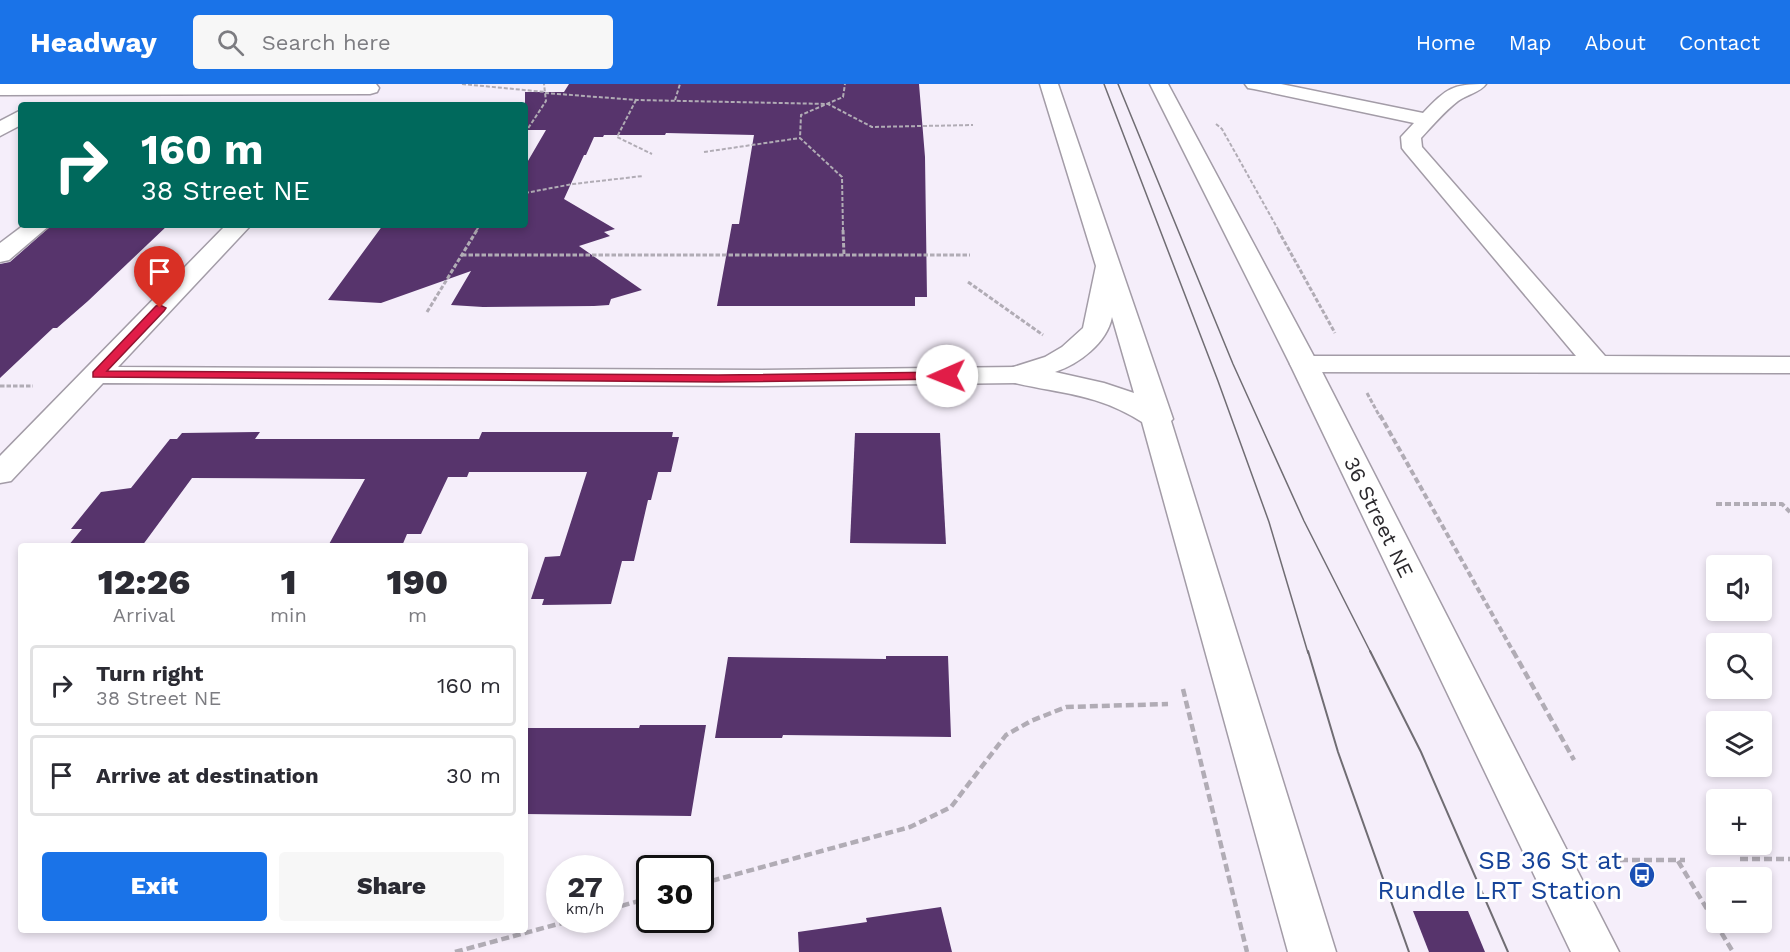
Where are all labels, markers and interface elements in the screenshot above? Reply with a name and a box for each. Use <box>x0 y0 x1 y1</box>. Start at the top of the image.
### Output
search box <box>193 15 613 69</box>
text: Headway <box>30 26 157 59</box>
icon: search <box>214 26 247 59</box>
text: Search here <box>262 30 391 55</box>
text: Home <box>1416 30 1476 55</box>
text: Map <box>1509 30 1552 55</box>
text: About <box>1585 30 1646 55</box>
text: Contact <box>1679 30 1760 55</box>
text: 160 m <box>141 125 264 174</box>
icon: right <box>42 126 120 204</box>
text: 38 Street NE <box>141 175 310 207</box>
pin <box>134 246 185 308</box>
icon: arrive <box>143 255 176 288</box>
position arrow <box>915 344 979 408</box>
street label: 36 Street NE <box>1339 452 1419 582</box>
map controls <box>1706 555 1772 933</box>
button: sound <box>1706 555 1772 621</box>
text: 12:26 <box>98 561 190 603</box>
text: 1 <box>280 561 296 603</box>
text: 190 <box>387 561 448 603</box>
text: Arrival <box>113 603 175 627</box>
text: min <box>270 603 307 627</box>
text: m <box>408 603 427 627</box>
button: search <box>1706 633 1772 699</box>
text: Turn right <box>96 661 203 686</box>
icon: right <box>45 669 78 702</box>
text: 160 m <box>437 673 501 698</box>
text: 38 Street NE <box>96 686 221 710</box>
button: layers <box>1706 711 1772 777</box>
icon: arrive <box>45 759 78 792</box>
text: Arrive at destination <box>96 763 319 788</box>
text: 30 m <box>446 763 501 788</box>
button: + <box>1706 789 1772 855</box>
place label: SB 36 St at Rundle LRT Station <box>1377 845 1622 905</box>
button: Exit <box>42 852 267 921</box>
button: Share <box>279 852 504 921</box>
speed limit sign: 30 <box>636 855 714 933</box>
bus stop icon: SB 36 St at Rundle LRT Station <box>1627 860 1657 890</box>
button: − <box>1706 867 1772 933</box>
text: 27 <box>567 869 603 904</box>
text: km/h <box>566 900 604 918</box>

